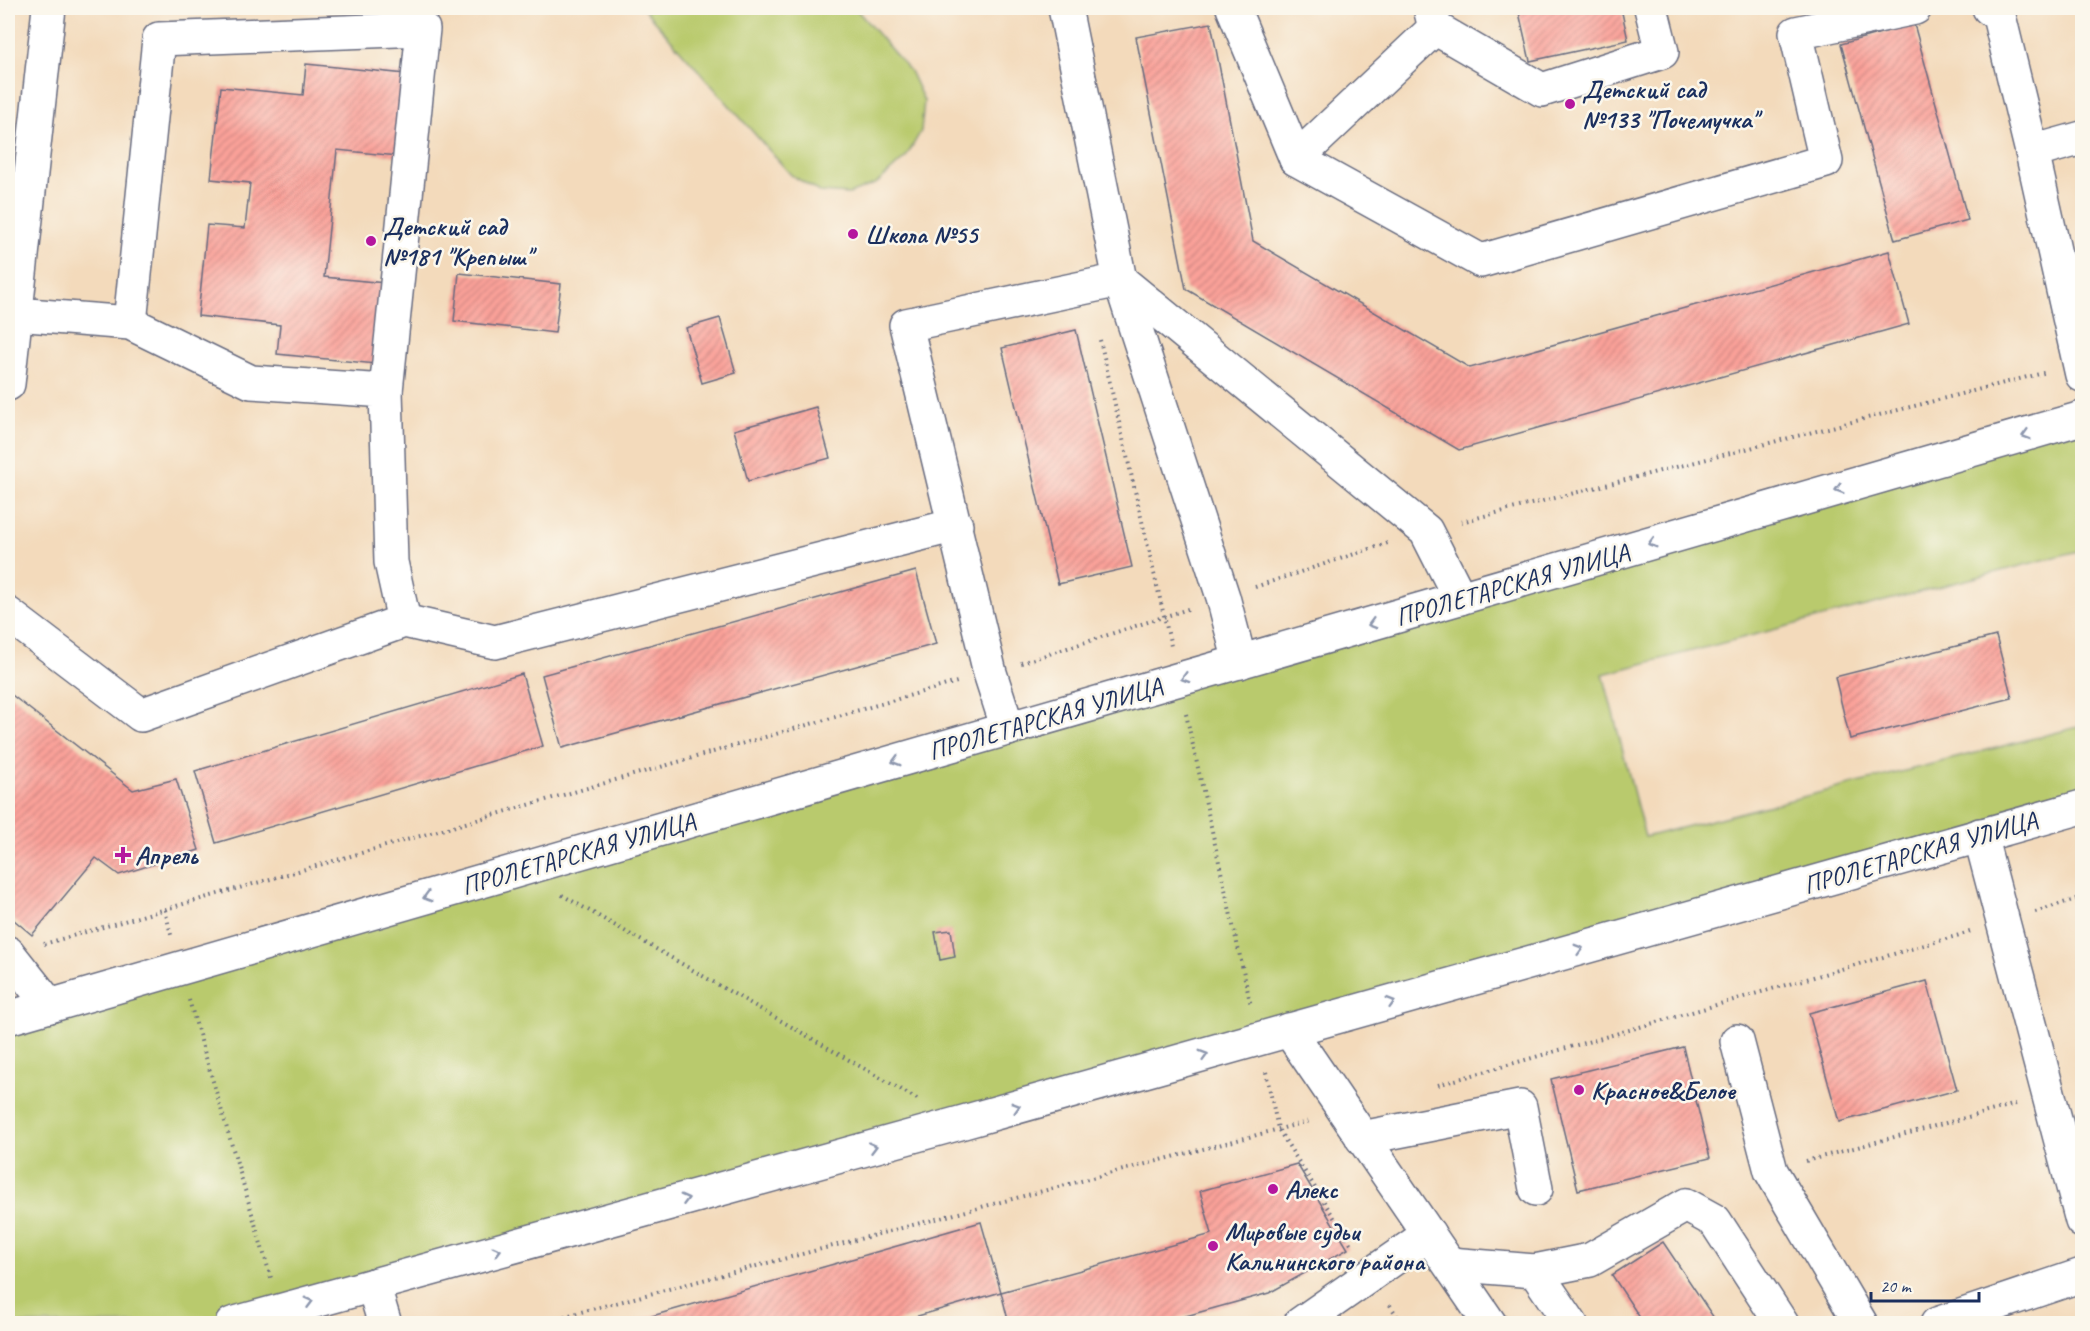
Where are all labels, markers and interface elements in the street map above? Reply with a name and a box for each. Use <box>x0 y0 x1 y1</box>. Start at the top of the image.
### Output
place label: Детский сад №133 "Почемучка" <box>1582 73 1763 136</box>
marker: Детский сад №133 "Почемучка" <box>1563 97 1577 111</box>
place label: Детский сад №181 "Крепыш" <box>383 210 537 273</box>
place label: Школа №55 <box>865 218 980 251</box>
marker: Школа №55 <box>846 227 860 241</box>
marker: Детский сад №181 "Крепыш" <box>364 234 378 248</box>
one-way arrow <box>2021 428 2032 440</box>
one-way arrow <box>1834 482 1845 494</box>
street label: ПРОЛЕТАРСКАЯ УЛИЦА <box>1392 535 1634 634</box>
one-way arrow <box>1647 536 1658 548</box>
one-way arrow <box>1367 617 1378 629</box>
street label: ПРОЛЕТАРСКАЯ УЛИЦА <box>925 669 1167 768</box>
one-way arrow <box>1180 671 1191 683</box>
one-way arrow <box>892 754 902 766</box>
street label: ПРОЛЕТАРСКАЯ УЛИЦА <box>1800 803 2042 902</box>
street label: ПРОЛЕТАРСКАЯ УЛИЦА <box>458 804 700 903</box>
place label: Апрель <box>135 839 199 872</box>
marker: Апрель <box>116 848 130 862</box>
one-way arrow <box>422 890 433 902</box>
one-way arrow <box>1573 944 1584 956</box>
one-way arrow <box>1386 997 1396 1009</box>
one-way arrow <box>1199 1049 1209 1062</box>
place label: Красное&Белое <box>1591 1074 1737 1107</box>
marker: Красное&Белое <box>1572 1083 1586 1097</box>
one-way arrow <box>1011 1102 1021 1115</box>
one-way arrow <box>867 1142 878 1154</box>
place label: Алекс <box>1285 1173 1338 1206</box>
marker: Алекс <box>1266 1182 1280 1196</box>
one-way arrow <box>679 1194 690 1206</box>
place label: Мировые судьи Калининского района <box>1225 1215 1426 1278</box>
marker: Мировые судьи Калининского района <box>1206 1239 1220 1253</box>
one-way arrow <box>491 1246 502 1258</box>
scale bar <box>1871 1265 1979 1303</box>
text: 20 m <box>1880 1275 1913 1297</box>
one-way arrow <box>304 1297 314 1310</box>

